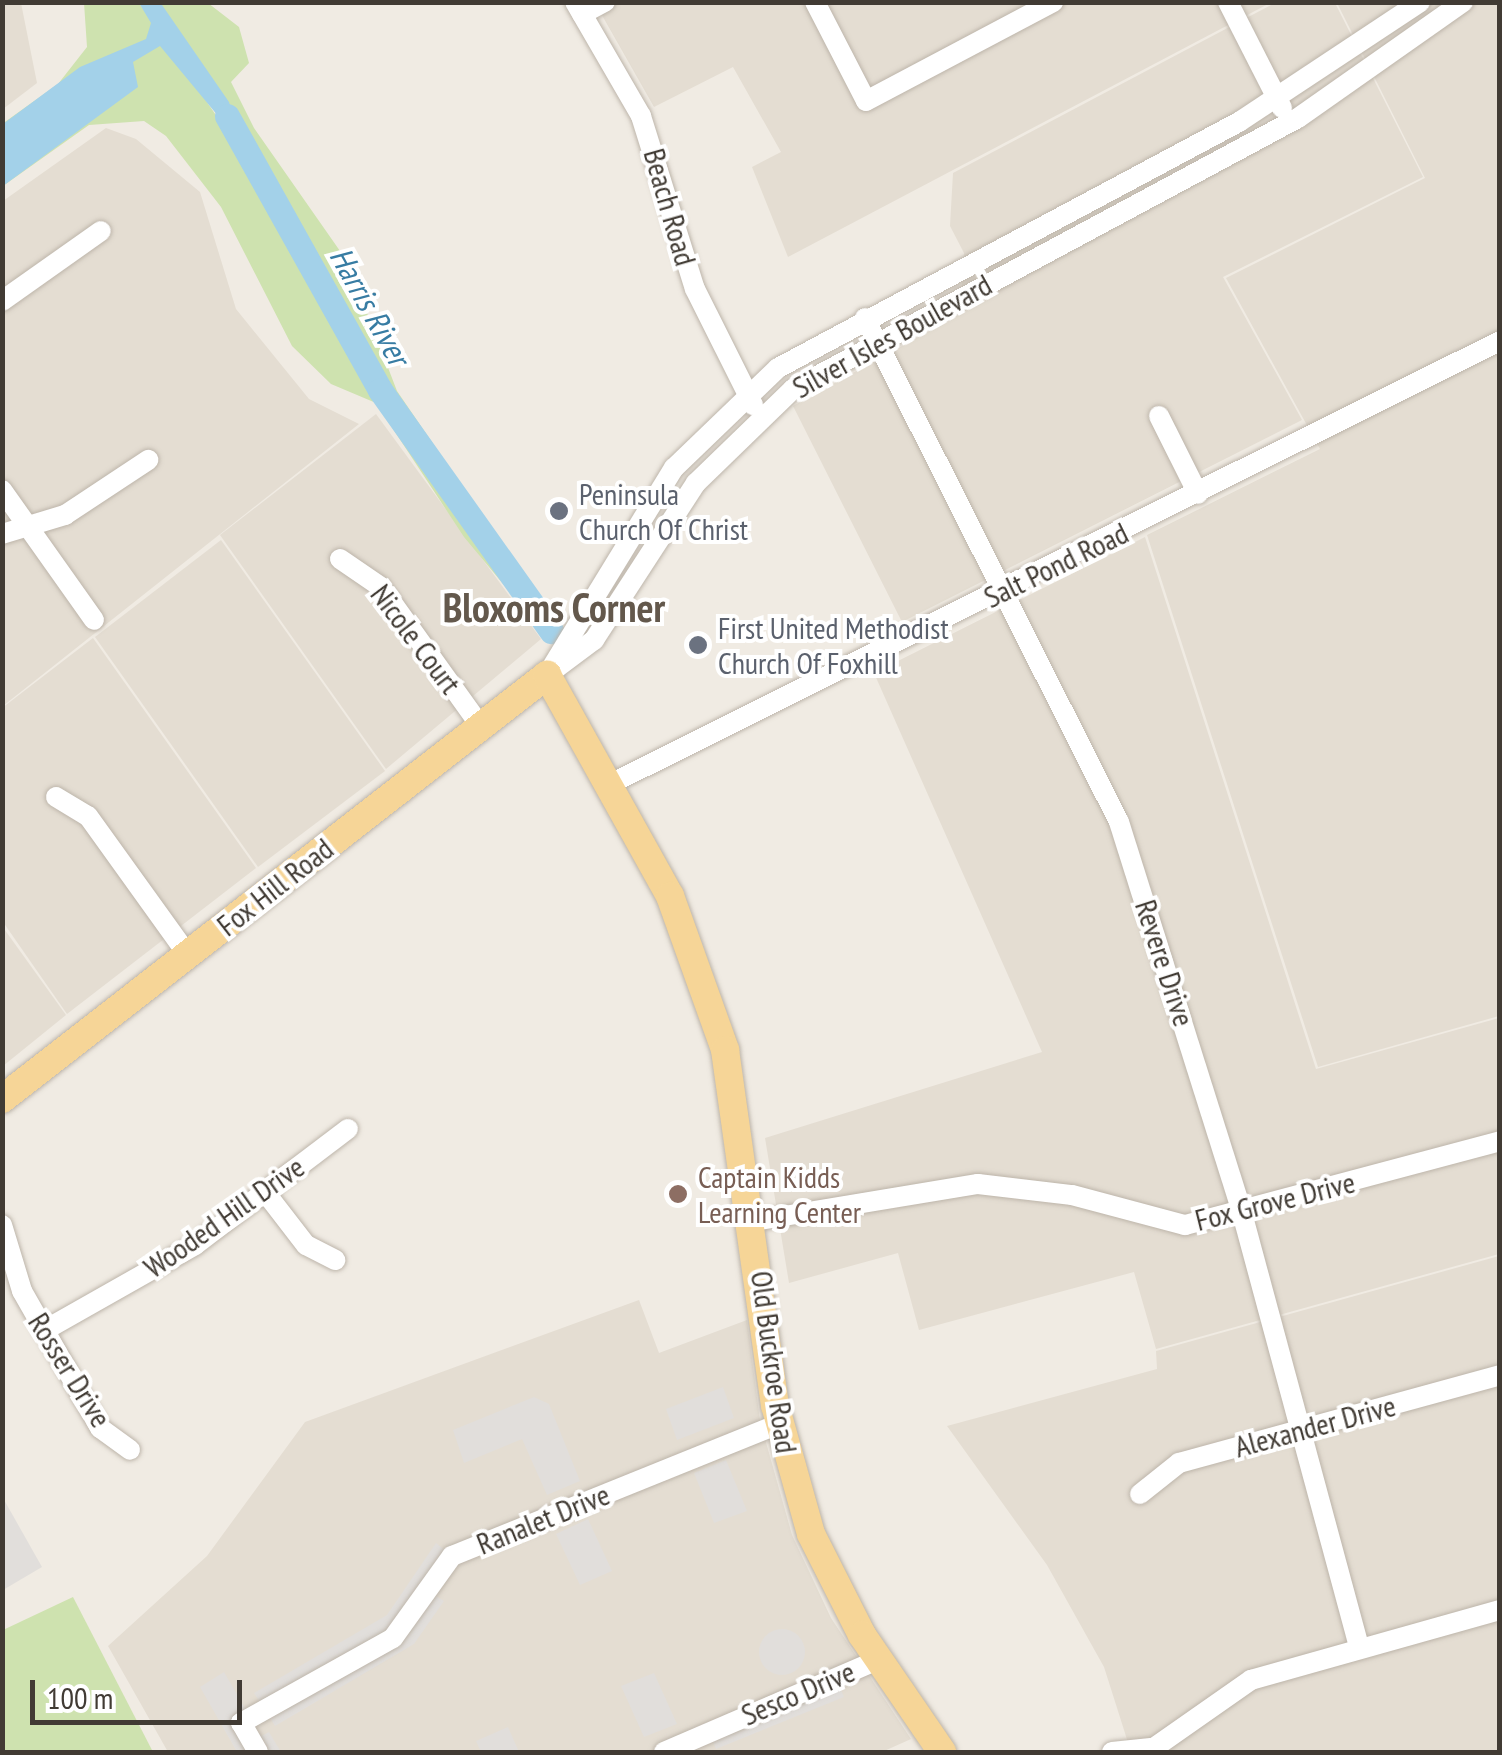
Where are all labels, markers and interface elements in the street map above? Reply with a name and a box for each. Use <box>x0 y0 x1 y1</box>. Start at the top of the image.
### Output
street label: Beach Road <box>636 144 704 270</box>
water label: Harris River <box>322 240 418 372</box>
street label: Silver Isles Boulevard <box>786 266 998 406</box>
place label: Peninsula Church Of Christ <box>579 476 748 546</box>
marker: Peninsula Church Of Christ <box>548 500 570 522</box>
street label: Salt Pond Road <box>978 515 1134 615</box>
street label: Nicole Court <box>363 577 469 701</box>
district label: Bloxoms Corner <box>442 583 666 631</box>
place label: First United Methodist Church Of Foxhill <box>718 610 949 680</box>
marker: First United Methodist Church Of Foxhill <box>687 634 709 656</box>
street label: Fox Hill Road <box>210 830 340 944</box>
street label: Revere Drive <box>1128 895 1202 1031</box>
street label: Wooded Hill Drive <box>137 1149 311 1285</box>
place label: Captain Kidds Learning Center <box>698 1159 861 1230</box>
street label: Fox Grove Drive <box>1191 1164 1359 1238</box>
marker: Captain Kidds Learning Center <box>667 1183 689 1205</box>
street label: Old Buckroe Road <box>743 1269 805 1455</box>
street label: Rosser Drive <box>21 1306 119 1434</box>
street label: Alexander Drive <box>1231 1387 1399 1465</box>
street label: Ranalet Drive <box>471 1476 615 1562</box>
street label: Sesco Drive <box>736 1653 860 1733</box>
scale bar <box>35 1660 248 1722</box>
text: 100 m <box>47 1678 113 1717</box>

